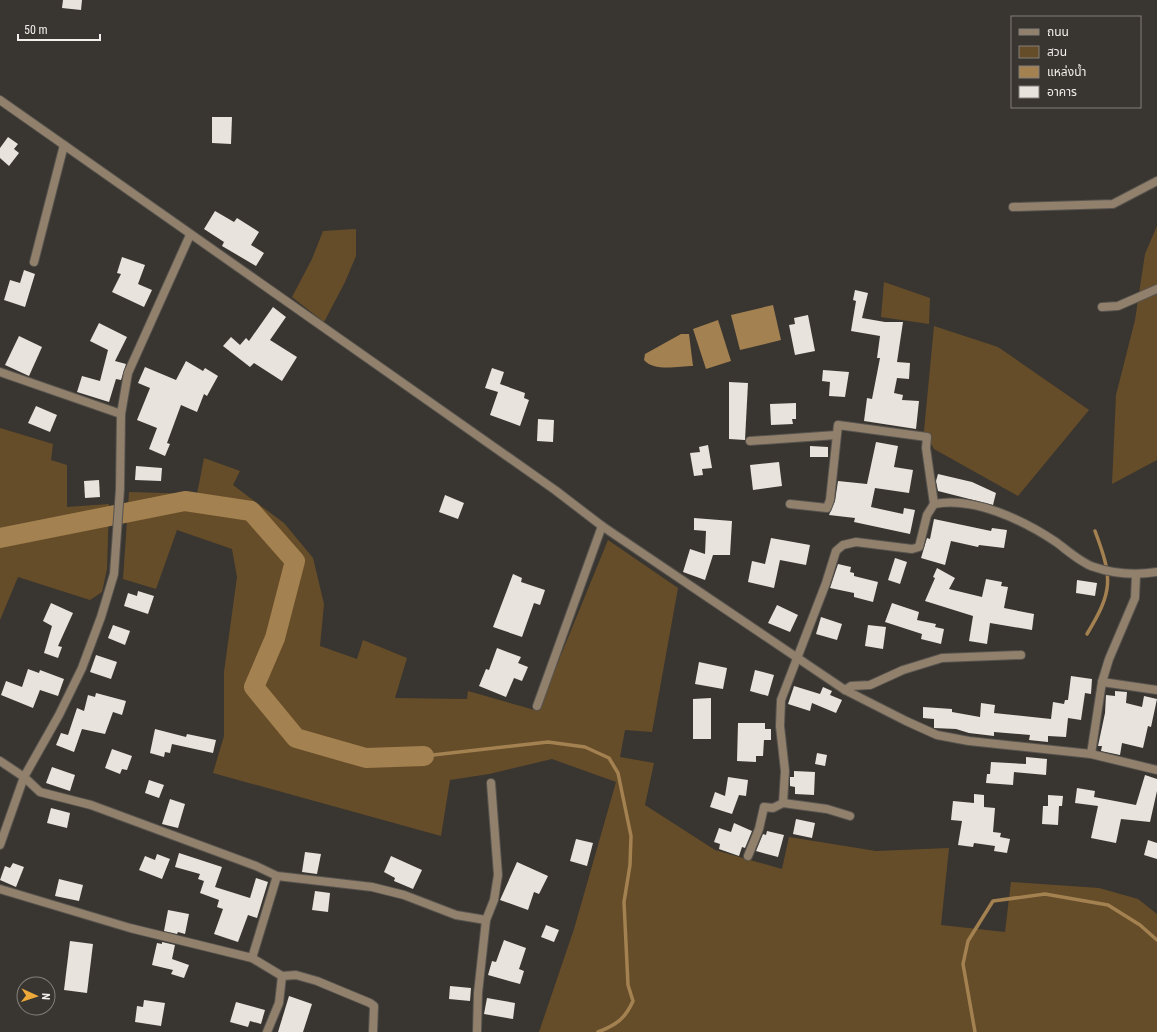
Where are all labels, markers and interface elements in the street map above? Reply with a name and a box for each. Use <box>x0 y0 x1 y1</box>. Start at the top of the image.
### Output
scale bar <box>18 16 100 42</box>
legend <box>1011 16 1141 108</box>
text: 50 m <box>24 23 48 37</box>
text: ถนน <box>1047 25 1069 39</box>
text: สวน <box>1047 45 1067 59</box>
text: แหล่งน้ำ <box>1047 63 1086 79</box>
text: อาคาร <box>1047 85 1077 99</box>
north arrow <box>16 976 56 1016</box>
text: N <box>39 993 52 1000</box>

